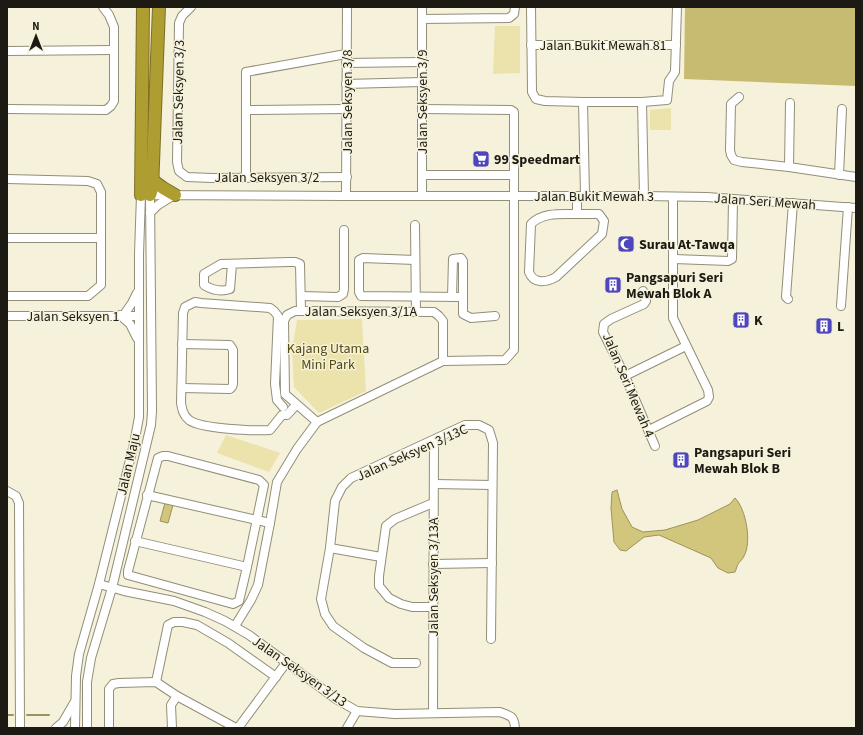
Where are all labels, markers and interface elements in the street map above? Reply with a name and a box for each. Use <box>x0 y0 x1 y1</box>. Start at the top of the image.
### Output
north arrow <box>16 16 56 56</box>
text: N <box>32 19 40 34</box>
street label: Jalan Bukit Mewah 81 <box>539 36 667 56</box>
street label: Jalan Seksyen 3/3 <box>168 39 190 145</box>
street label: Jalan Seksyen 3/8 <box>338 50 358 154</box>
street label: Jalan Seksyen 3/9 <box>413 50 433 154</box>
supermarket icon: 99 Speedmart <box>471 149 491 169</box>
place label: 99 Speedmart <box>494 150 581 170</box>
street label: Jalan Seksyen 3/2 <box>215 168 319 188</box>
street label: Jalan Bukit Mewah 3 <box>534 187 654 207</box>
street label: Jalan Seri Mewah <box>713 188 817 216</box>
mosque icon: Surau At-Tawqa <box>616 234 636 254</box>
place label: Surau At-Tawqa <box>639 235 735 255</box>
place label: Pangsapuri Seri Mewah Blok A <box>626 268 723 304</box>
building icon: Pangsapuri Seri Mewah Blok A <box>603 275 623 295</box>
street label: Jalan Seksyen 3/1A <box>305 302 418 322</box>
street label: Jalan Seksyen 1 <box>27 307 119 327</box>
building icon: K <box>731 310 751 330</box>
place label: K <box>754 311 763 331</box>
building icon: L <box>814 316 834 336</box>
place label: L <box>837 317 844 337</box>
street label: Jalan Seri Mewah 4 <box>597 330 659 441</box>
park label: Kajang Utama Mini Park <box>287 339 369 375</box>
street label: Jalan Seksyen 3/13C <box>354 419 471 486</box>
street label: Jalan Maju <box>112 431 146 497</box>
place label: Pangsapuri Seri Mewah Blok B <box>694 443 791 479</box>
building icon: Pangsapuri Seri Mewah Blok B <box>671 450 691 470</box>
street label: Jalan Seksyen 3/13A <box>424 517 444 637</box>
street label: Jalan Seksyen 3/13 <box>248 632 351 712</box>

